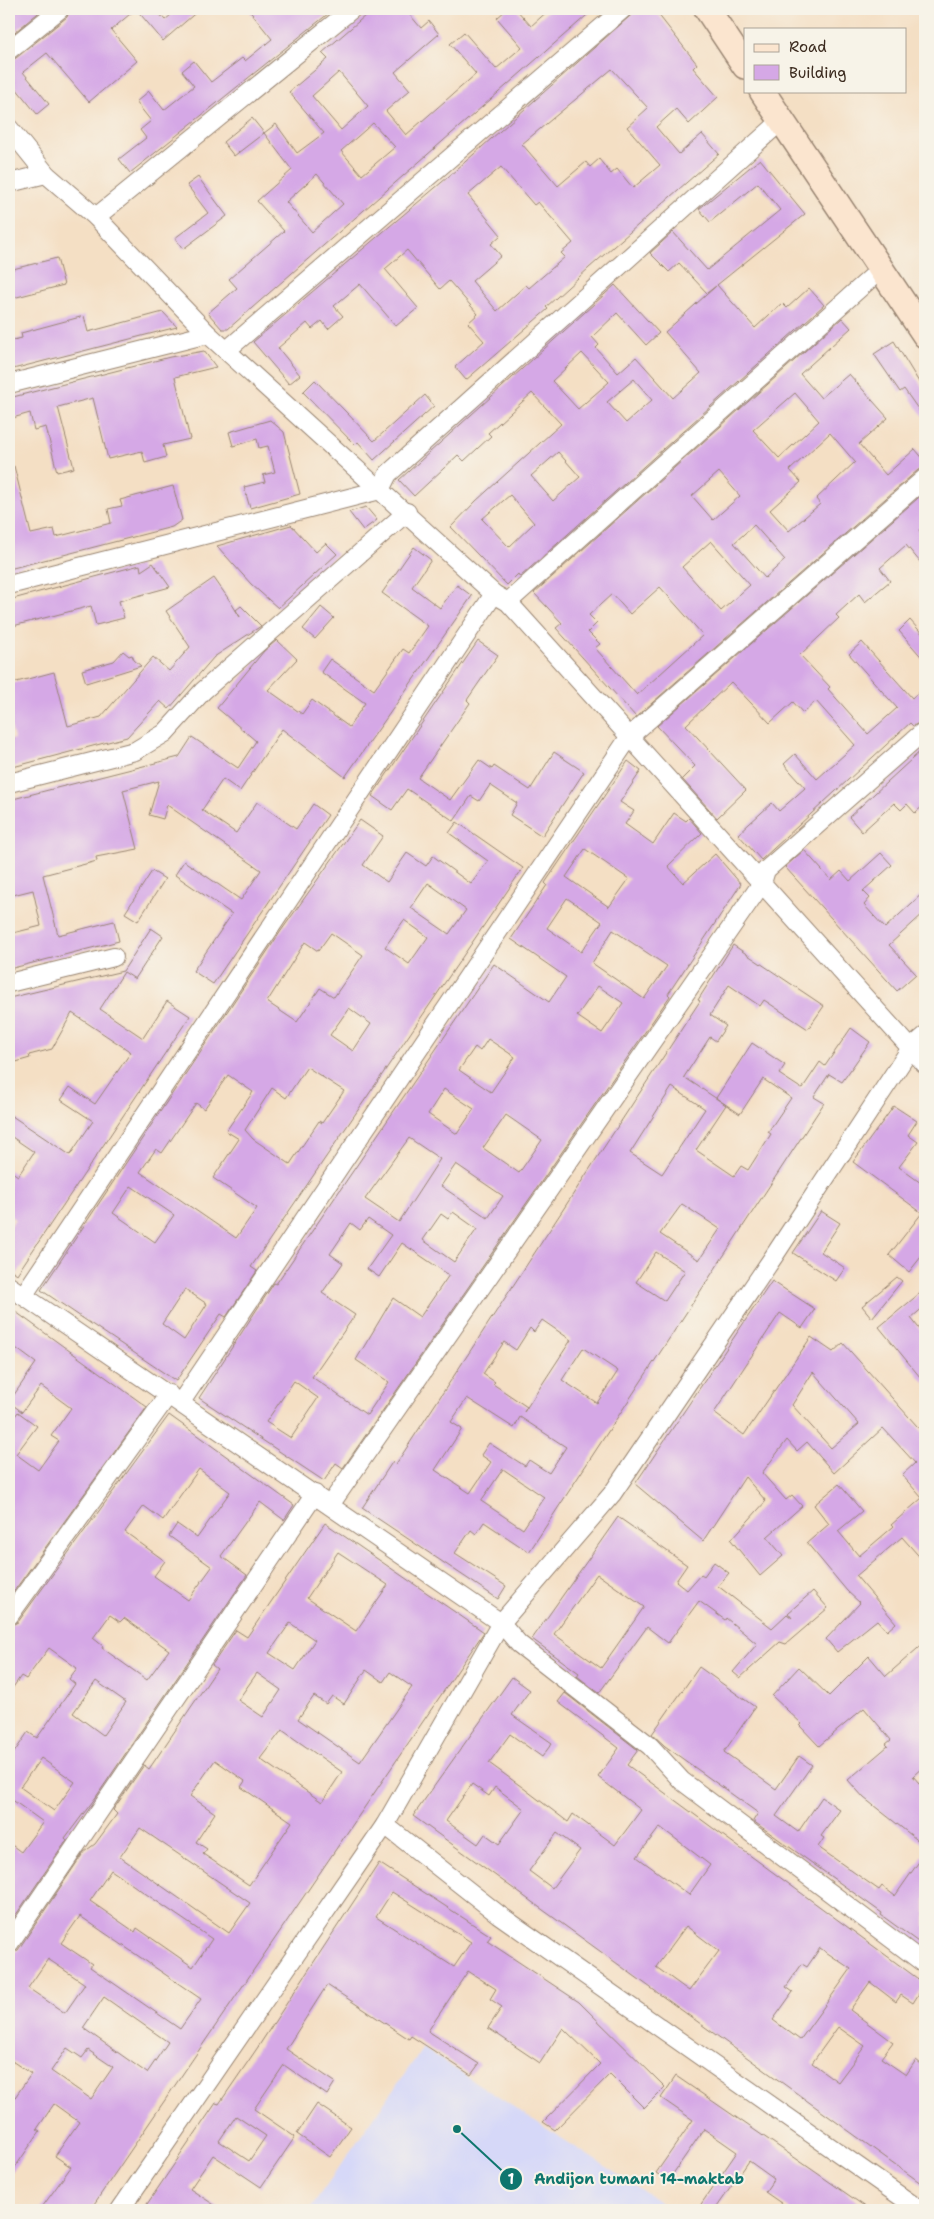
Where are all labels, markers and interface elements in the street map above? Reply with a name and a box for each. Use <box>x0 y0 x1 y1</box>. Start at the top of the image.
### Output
legend <box>744 28 906 92</box>
text: Road <box>789 37 827 57</box>
text: Building <box>789 63 846 83</box>
callout: Andijon tumani 14-maktab <box>499 2164 754 2194</box>
text: 1 <box>508 2169 515 2189</box>
text: Andijon tumani 14-maktab <box>534 2169 744 2189</box>

